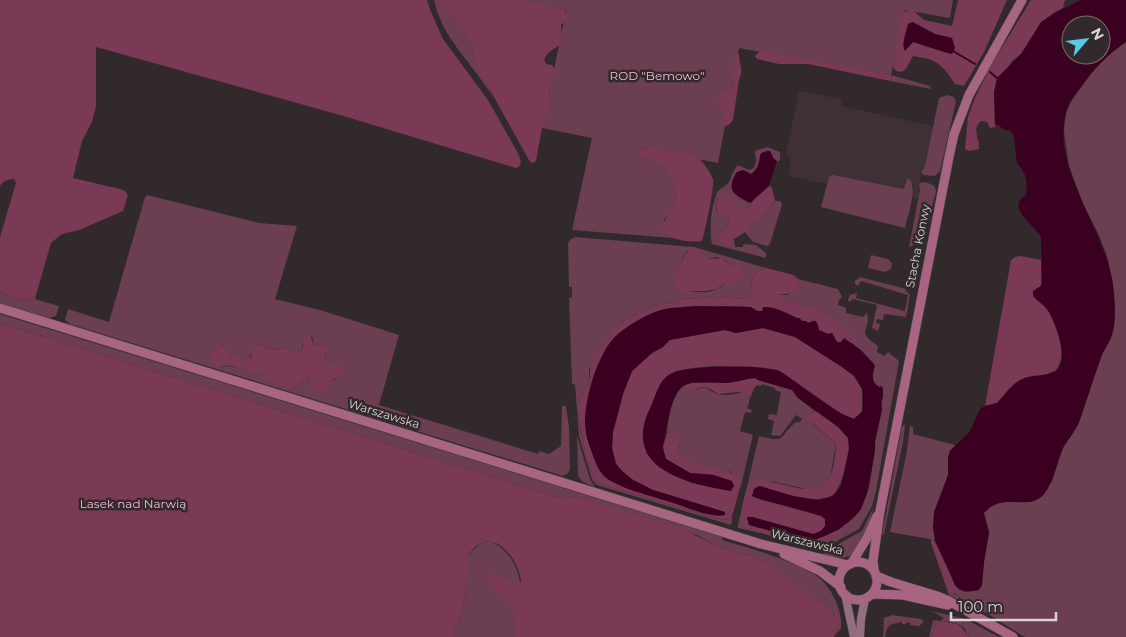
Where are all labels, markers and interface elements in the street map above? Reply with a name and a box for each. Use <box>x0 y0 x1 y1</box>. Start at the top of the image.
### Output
north arrow <box>1061 15 1111 65</box>
text: N <box>1087 25 1108 43</box>
park label: ROD "Bemowo" <box>610 68 704 83</box>
street label: Stacha Konwy <box>902 202 933 289</box>
street label: Warszawska <box>347 396 422 432</box>
park label: Lasek nad Narwią <box>80 496 186 511</box>
street label: Warszawska <box>769 525 845 558</box>
scale bar <box>951 590 1056 622</box>
text: 100 m <box>958 597 1003 616</box>

